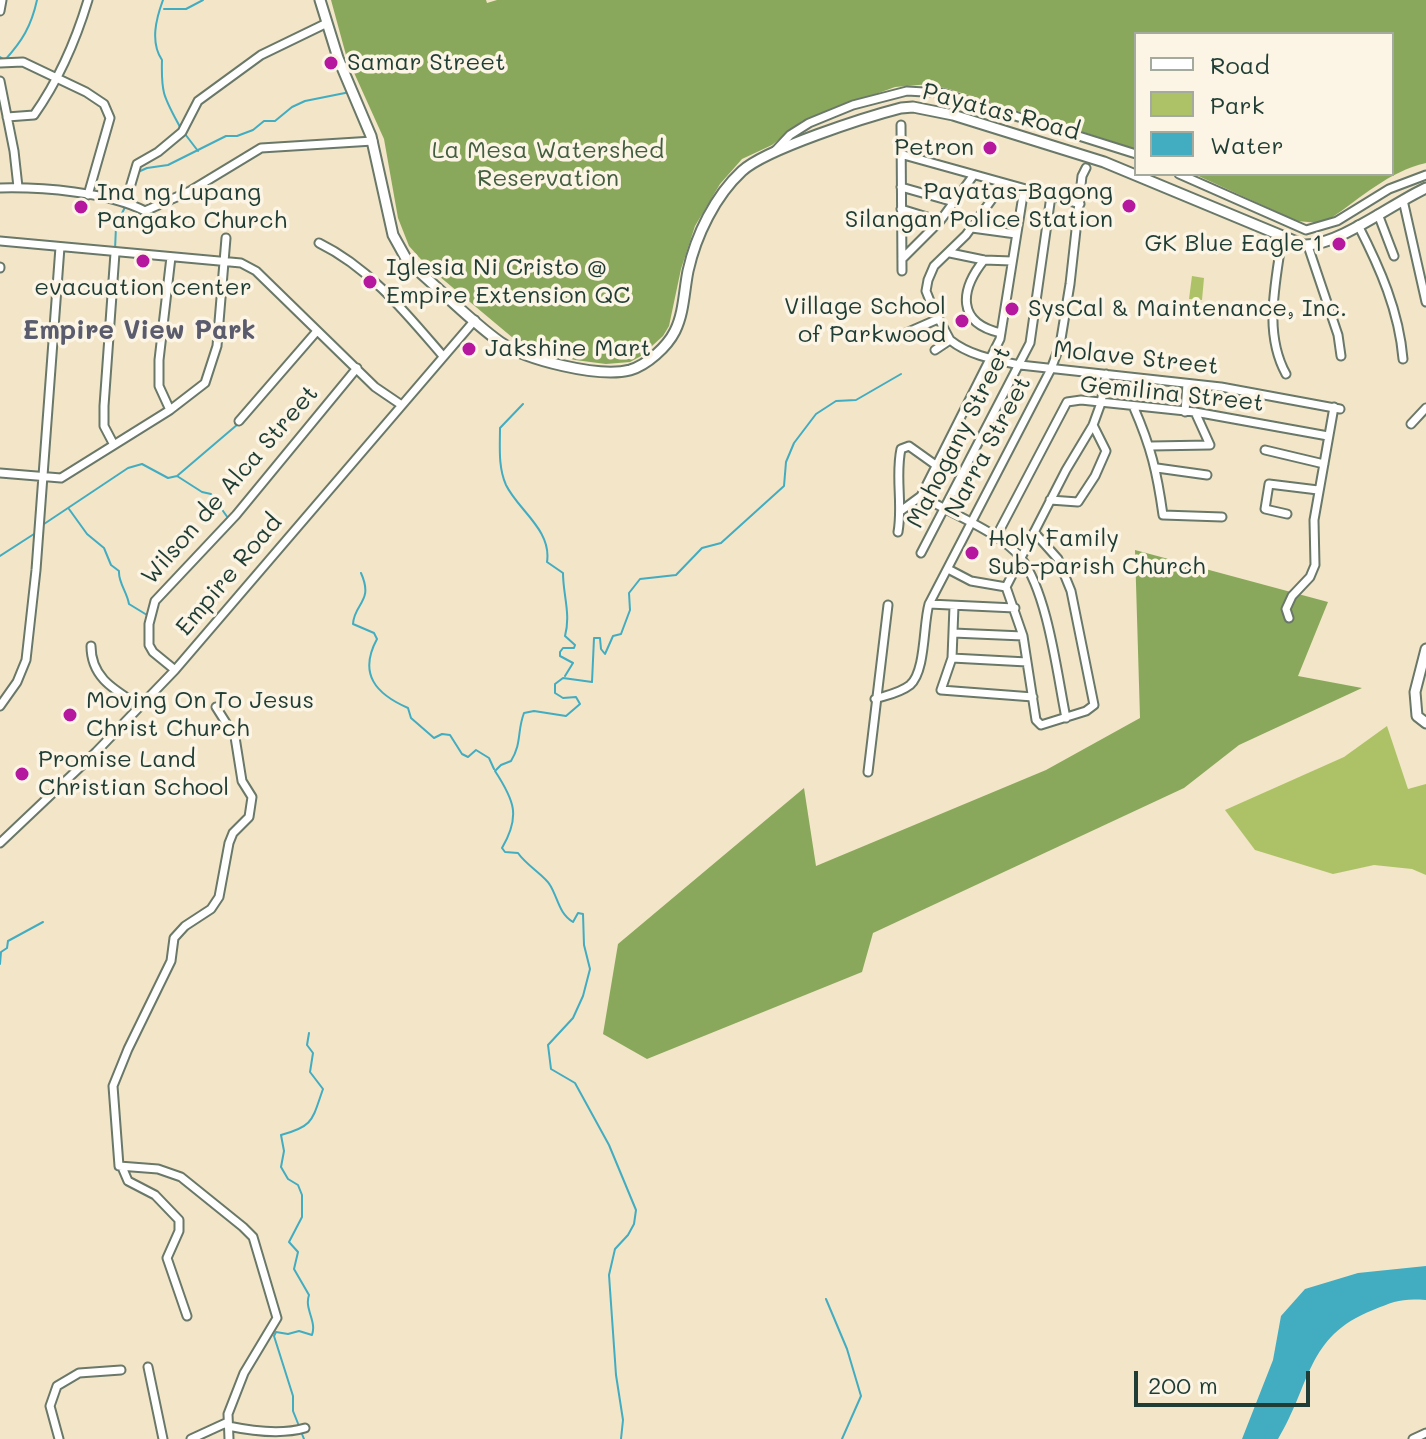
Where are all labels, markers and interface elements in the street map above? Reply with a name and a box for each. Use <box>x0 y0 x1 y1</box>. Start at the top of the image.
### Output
legend <box>1134 32 1394 176</box>
place label: Samar Street <box>347 49 506 77</box>
text: Road <box>1210 49 1270 80</box>
marker: Samar Street <box>322 54 340 72</box>
street label: Payatas Road <box>919 77 1083 147</box>
text: Park <box>1210 89 1264 120</box>
text: Water <box>1210 129 1284 160</box>
place label: Petron <box>894 134 974 162</box>
park label: La Mesa Watershed Reservation <box>432 137 664 193</box>
marker: Petron <box>981 139 999 157</box>
place label: Payatas-Bagong Silangan Police Station <box>845 178 1113 234</box>
place label: Ina ng Lupang Pangako Church <box>97 179 287 235</box>
marker: Payatas-Bagong Silangan Police Station <box>1120 197 1138 215</box>
marker: Ina ng Lupang Pangako Church <box>72 198 90 216</box>
place label: GK Blue Eagle 1 <box>1144 230 1323 258</box>
marker: GK Blue Eagle 1 <box>1330 235 1348 253</box>
marker: evacuation center <box>134 252 152 270</box>
place label: Iglesia Ni Cristo @ Empire Extension QC <box>386 254 630 310</box>
marker: Iglesia Ni Cristo @ Empire Extension QC <box>361 273 379 291</box>
place label: evacuation center <box>34 274 252 302</box>
place label: Village School of Parkwood <box>784 293 946 349</box>
place label: SysCal & Maintenance, Inc. <box>1028 295 1347 323</box>
marker: SysCal & Maintenance, Inc. <box>1003 300 1021 318</box>
marker: Village School of Parkwood <box>953 312 971 330</box>
district label: Empire View Park <box>22 315 256 347</box>
place label: Jakshine Mart <box>485 335 651 363</box>
street label: Molave Street <box>1052 335 1220 381</box>
marker: Jakshine Mart <box>460 340 478 358</box>
street label: Mahogany Street <box>901 341 1017 533</box>
street label: Gemilina Street <box>1079 370 1265 418</box>
street label: Narra Street <box>939 371 1037 523</box>
street label: Wilson de Alca Street <box>136 379 324 591</box>
street label: Empire Road <box>170 509 288 641</box>
place label: Holy Family Sub-parish Church <box>988 525 1206 581</box>
marker: Holy Family Sub-parish Church <box>963 544 981 562</box>
place label: Moving On To Jesus Christ Church <box>86 687 314 743</box>
marker: Moving On To Jesus Christ Church <box>61 706 79 724</box>
place label: Promise Land Christian School <box>38 746 229 802</box>
marker: Promise Land Christian School <box>13 765 31 783</box>
scale bar <box>1138 1355 1314 1405</box>
text: 200 m <box>1148 1369 1218 1400</box>

